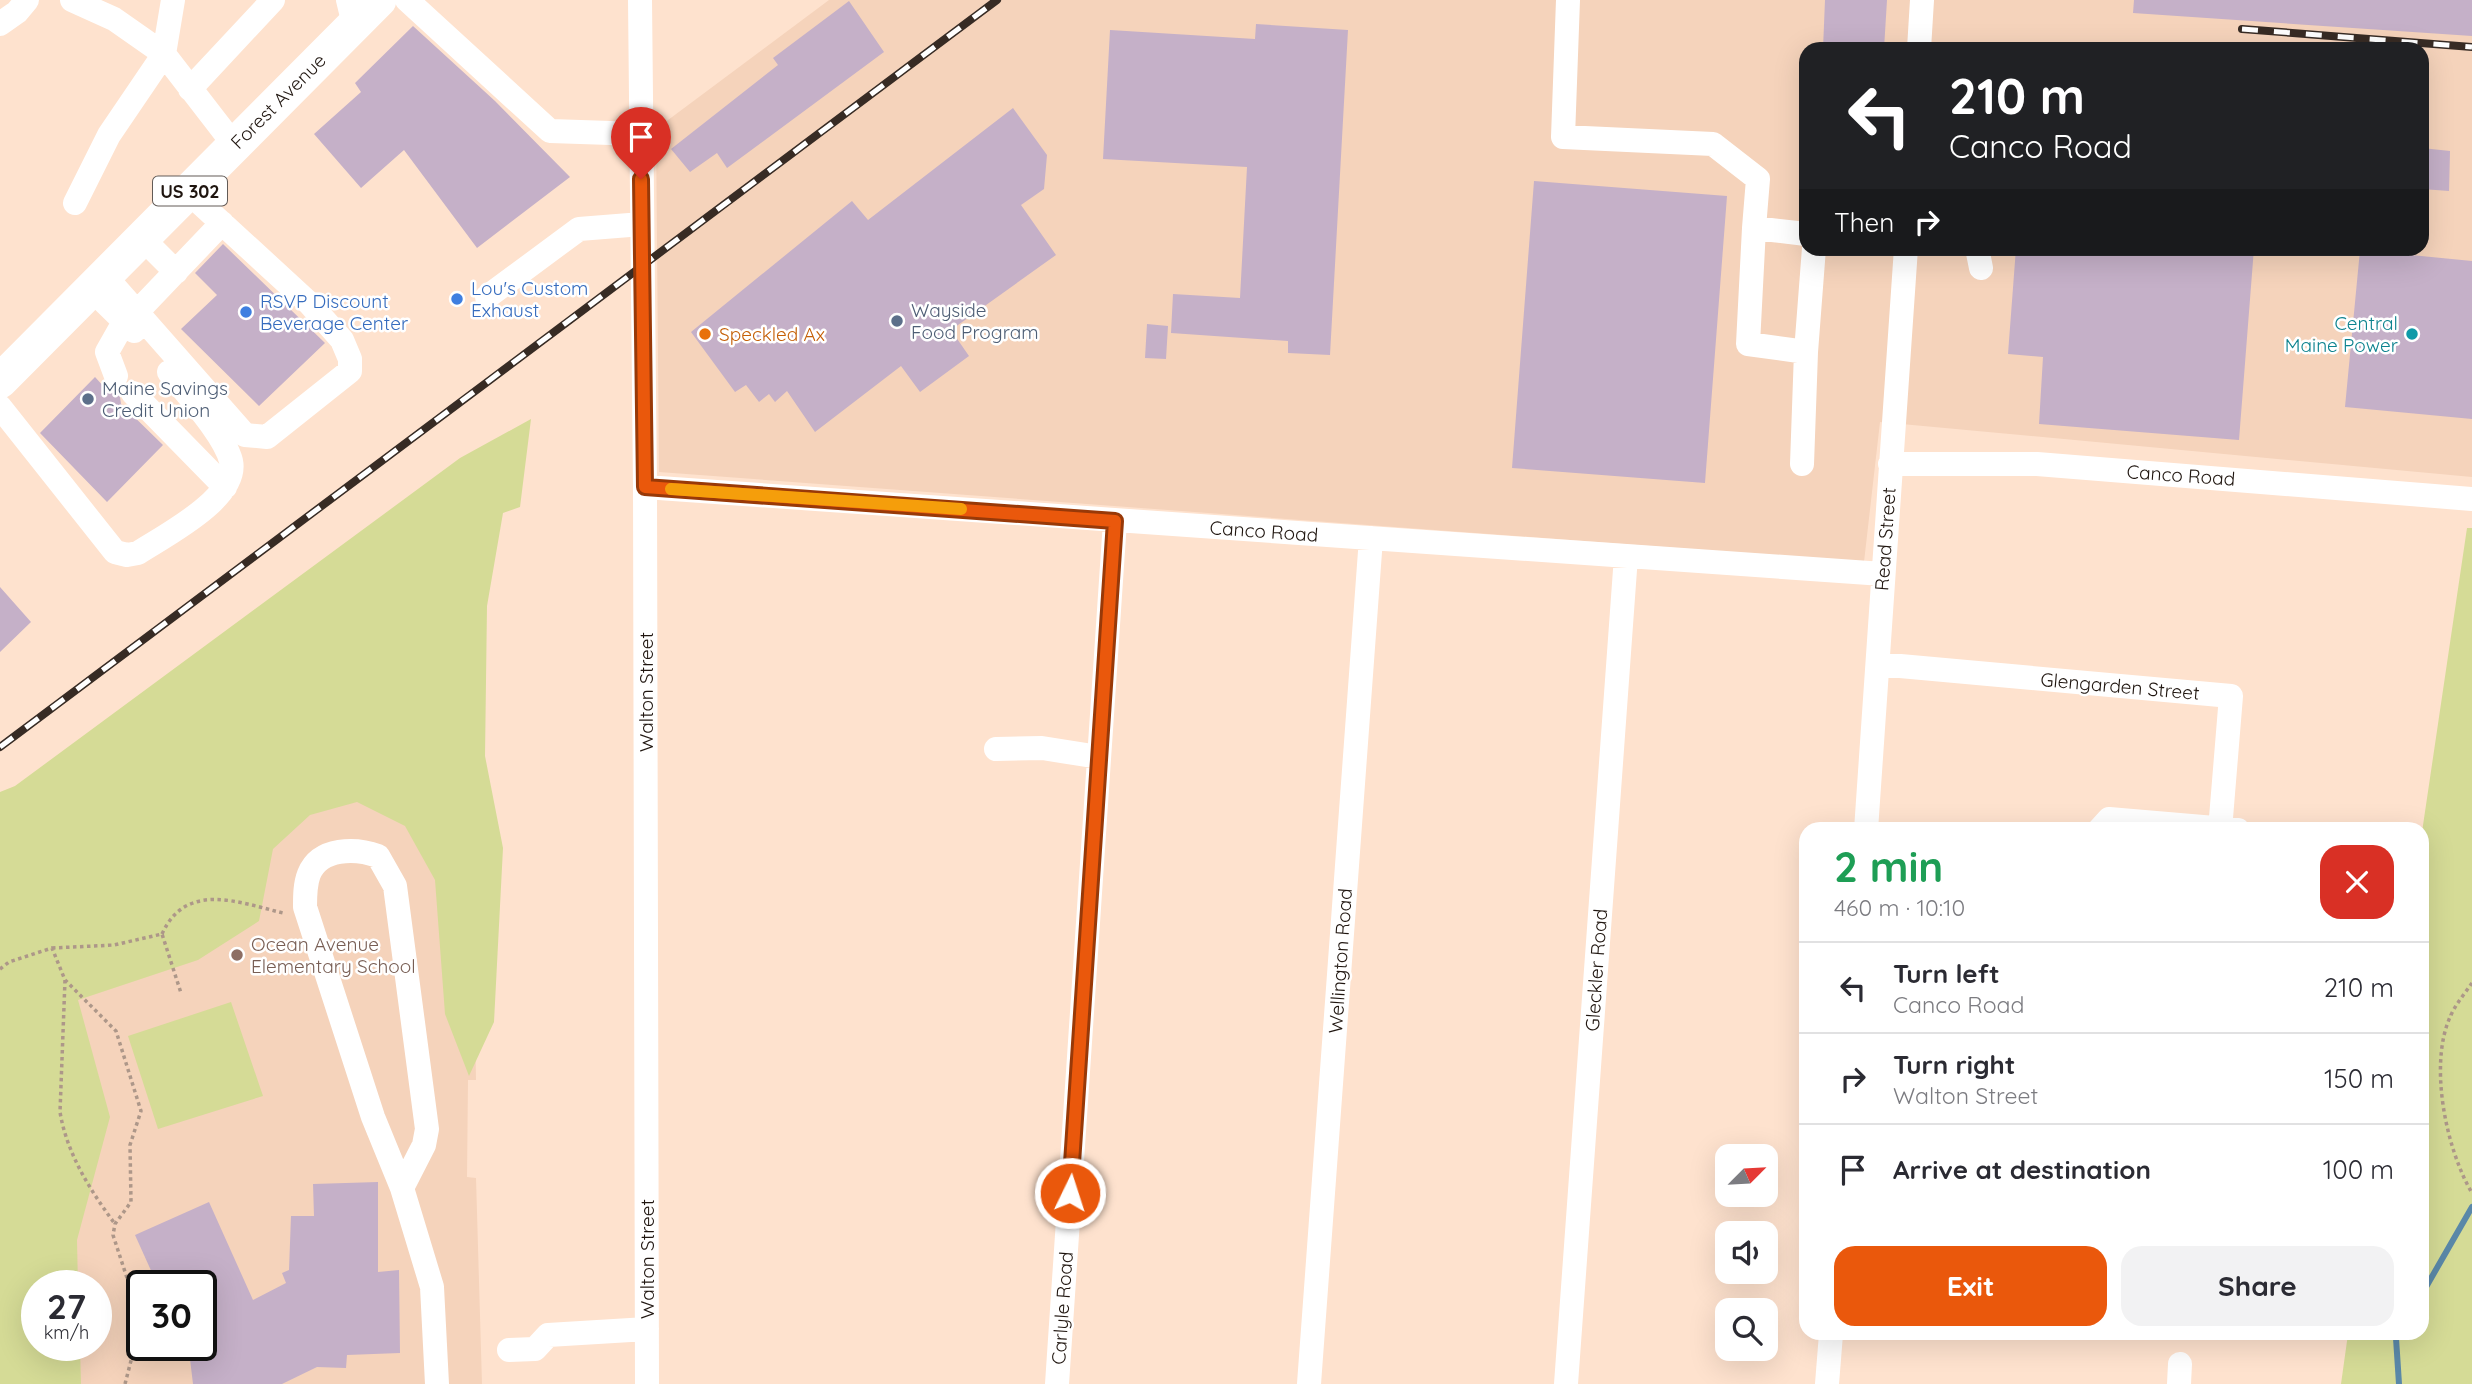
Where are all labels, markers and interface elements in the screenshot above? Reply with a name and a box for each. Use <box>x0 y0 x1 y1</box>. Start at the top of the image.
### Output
street label: Forest Avenue <box>225 48 331 154</box>
text: 210 m <box>1949 65 2085 126</box>
icon: left <box>1834 70 1925 161</box>
pin <box>611 107 671 179</box>
icon: arrive <box>622 118 660 156</box>
text: Canco Road <box>1949 126 2132 166</box>
road number: US 302 <box>153 176 227 206</box>
icon: right <box>1908 203 1946 241</box>
text: Then <box>1834 206 1894 239</box>
place label: Lou's Custom Exhaust <box>471 276 588 322</box>
place label: RSVP Discount Beverage Center <box>260 289 409 335</box>
marker: Lou's Custom Exhaust <box>449 291 465 307</box>
place label: Wayside Food Program <box>911 298 1039 344</box>
marker: RSVP Discount Beverage Center <box>238 304 254 320</box>
place label: Central Maine Power <box>2285 311 2399 357</box>
marker: Wayside Food Program <box>889 313 905 329</box>
place label: Speckled Ax <box>719 322 825 346</box>
marker: Speckled Ax <box>697 326 713 342</box>
marker: Central Maine Power <box>2404 326 2420 342</box>
place label: Maine Savings Credit Union <box>102 376 228 422</box>
marker: Maine Savings Credit Union <box>80 391 96 407</box>
street label: Canco Road <box>2126 459 2236 491</box>
street label: Read Street <box>1869 486 1901 592</box>
street label: Canco Road <box>1209 515 1319 547</box>
street label: Walton Street <box>634 632 658 752</box>
street label: Glengarden Street <box>2039 667 2201 705</box>
text: 2 min <box>1834 840 1943 893</box>
button: close <box>2320 845 2394 919</box>
street label: Wellington Road <box>1323 888 1357 1034</box>
text: 460 m · 10:10 <box>1834 893 1965 922</box>
street label: Gleckler Road <box>1580 908 1612 1032</box>
place label: Ocean Avenue Elementary School <box>251 932 416 978</box>
marker: Ocean Avenue Elementary School <box>229 947 245 963</box>
text: Turn left <box>1893 957 2000 990</box>
icon: left <box>1834 969 1872 1007</box>
text: 210 m <box>2324 971 2394 1004</box>
text: Canco Road <box>1893 990 2024 1019</box>
text: Turn right <box>1893 1048 2015 1081</box>
icon: right <box>1834 1060 1872 1098</box>
text: 150 m <box>2324 1062 2394 1095</box>
text: Walton Street <box>1893 1081 2038 1110</box>
north arrow <box>1715 1144 1778 1208</box>
map controls <box>1715 1144 1778 1361</box>
icon: arrive <box>1834 1151 1872 1189</box>
text: Arrive at destination <box>1893 1153 2151 1186</box>
text: 100 m <box>2323 1153 2394 1186</box>
position arrow <box>1033 1156 1107 1230</box>
street label: Walton Street <box>635 1199 659 1319</box>
button: sound <box>1715 1221 1778 1284</box>
button: Exit <box>1834 1246 2107 1326</box>
button: Share <box>2121 1246 2394 1326</box>
street label: Carlyle Road <box>1046 1251 1078 1365</box>
speed limit sign: 30 <box>126 1270 217 1361</box>
text: 27 <box>47 1284 86 1328</box>
button: search <box>1715 1298 1778 1361</box>
text: km/h <box>44 1321 89 1344</box>

